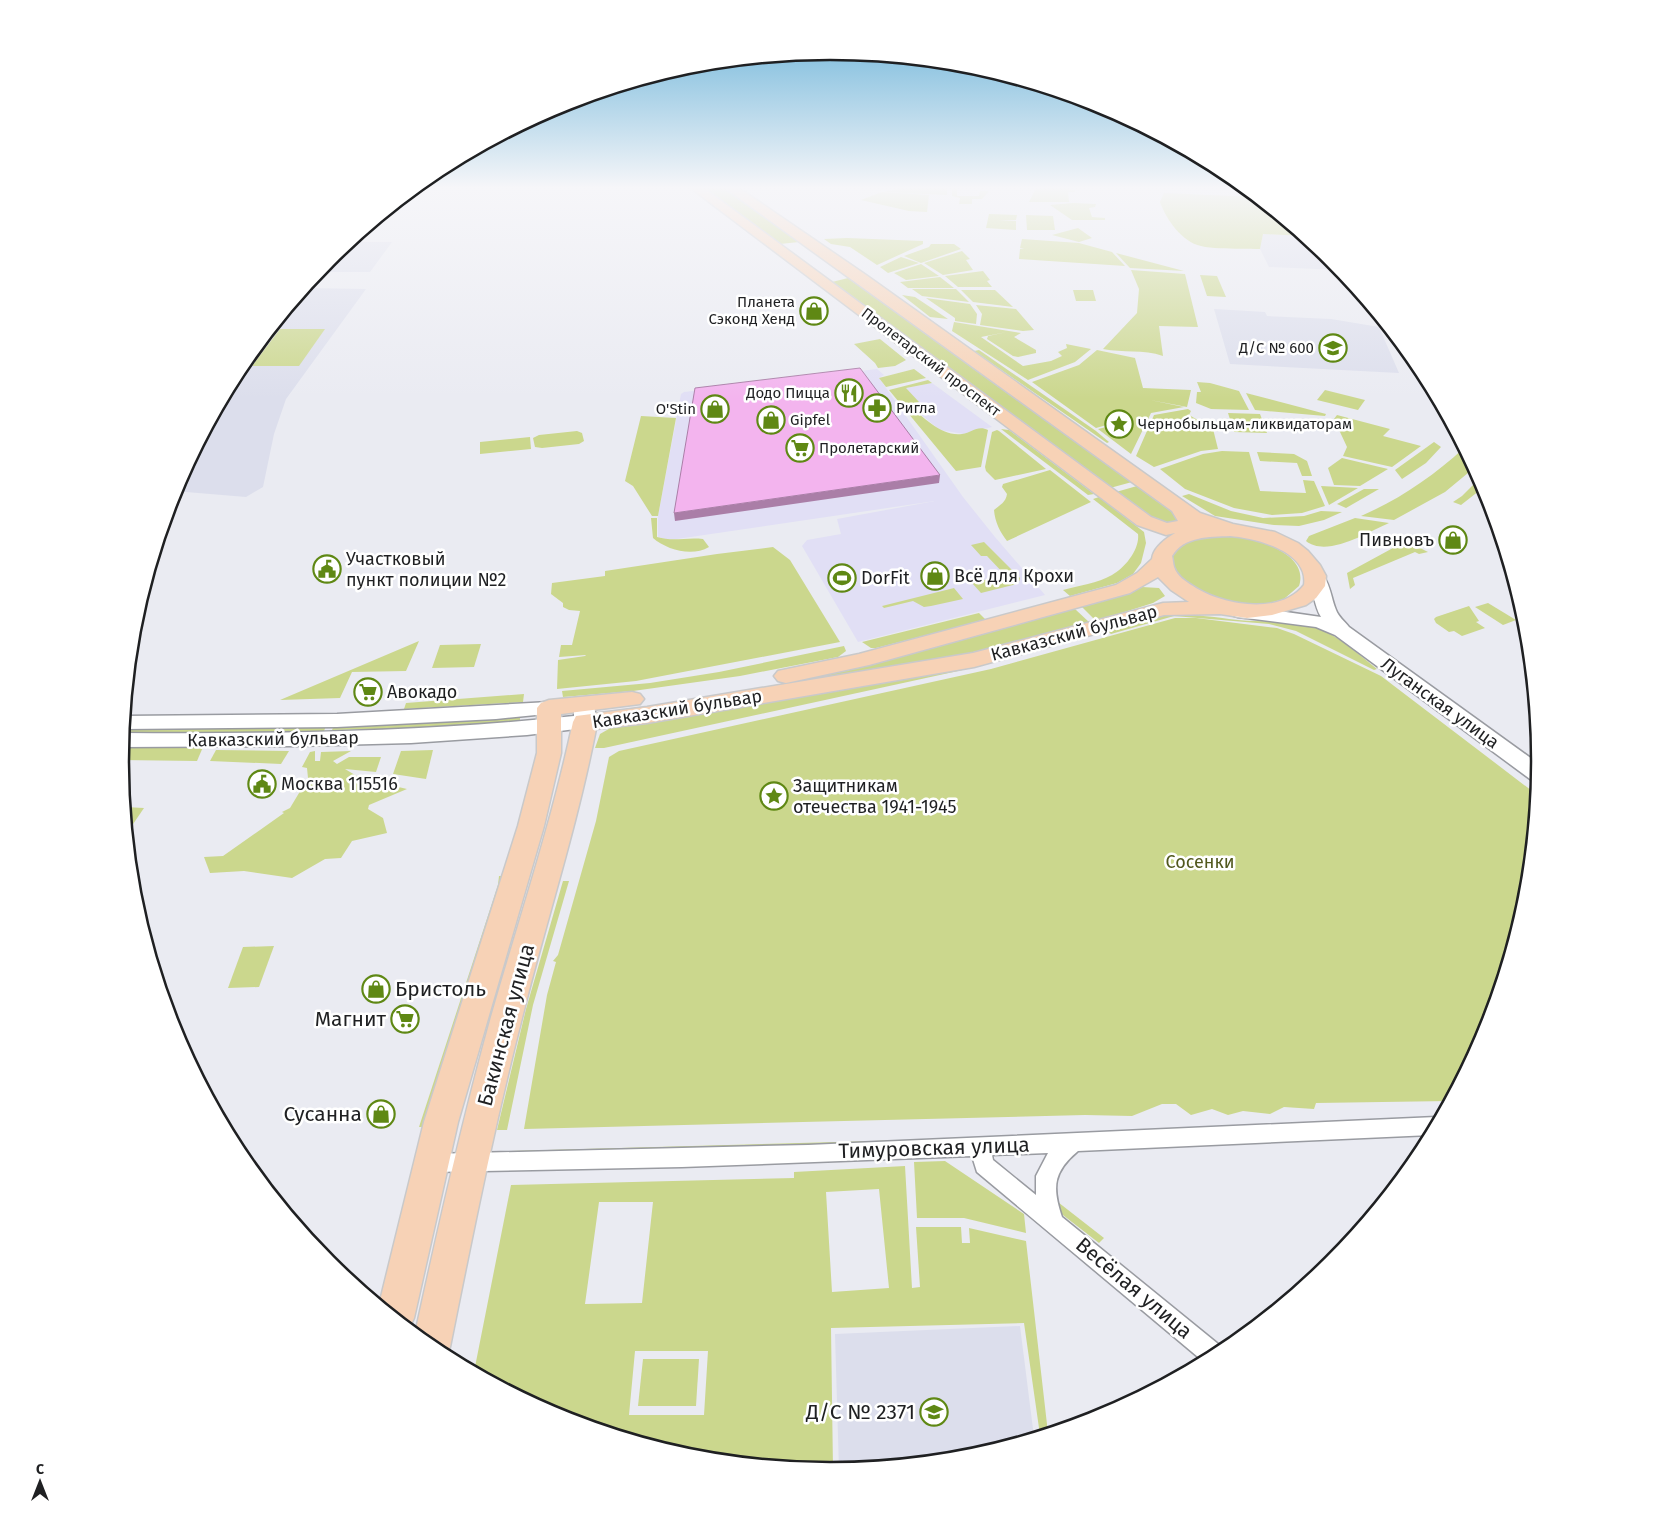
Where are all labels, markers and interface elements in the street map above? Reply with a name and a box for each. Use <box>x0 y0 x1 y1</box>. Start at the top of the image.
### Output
place label: Планета Сэконд Хенд <box>709 293 795 328</box>
shop icon: Планета Сэконд Хенд <box>799 296 829 326</box>
street label: Пролетарский проспект <box>858 304 1004 420</box>
school or university icon: Д/C № 600 <box>1318 333 1348 363</box>
place label: Д/C № 600 <box>1238 339 1314 357</box>
restaurant icon: Додо Пицца <box>834 378 864 408</box>
place label: Додо Пицца <box>745 384 830 402</box>
pharmacy icon: Ригла <box>862 393 892 423</box>
shop icon: O'Stin <box>700 394 730 424</box>
place label: Ригла <box>896 399 936 417</box>
place label: O'Stin <box>656 400 696 418</box>
shop icon: Gipfel <box>756 405 786 435</box>
place icon: Чернобыльцам-ликвидаторам <box>1104 409 1134 439</box>
place label: Gipfel <box>790 411 831 429</box>
place label: Чернобыльцам-ликвидаторам <box>1138 415 1352 433</box>
supermarket icon: Пролетарский <box>785 433 815 463</box>
place label: Пролетарский <box>819 439 919 457</box>
shop icon: Пивновъ <box>1438 525 1468 555</box>
place label: Пивновъ <box>1359 529 1434 551</box>
place label: Участковый пункт полиции №2 <box>346 548 507 591</box>
public building icon: Участковый пункт полиции №2 <box>312 554 342 584</box>
shop icon: Всё для Крохи <box>920 561 950 591</box>
sports icon: DorFit <box>827 563 857 593</box>
place label: Всё для Крохи <box>954 565 1074 587</box>
place label: DorFit <box>861 567 910 589</box>
street label: Кавказский бульвар <box>988 600 1160 666</box>
street label: Луганская улица <box>1377 653 1503 753</box>
supermarket icon: Авокадо <box>353 677 383 707</box>
place label: Авокадо <box>387 681 457 703</box>
street label: Кавказский бульвар <box>591 685 763 733</box>
street label: Кавказский бульвар <box>187 727 359 751</box>
public building icon: Москва 115516 <box>247 769 277 799</box>
place label: Москва 115516 <box>281 773 398 795</box>
place label: Защитникам отечества 1941-1945 <box>793 775 956 818</box>
place icon: Защитникам отечества 1941-1945 <box>759 781 789 811</box>
park label: Сосенки <box>1165 851 1235 873</box>
street label: Бакинская улица <box>472 941 540 1109</box>
shop icon: Бристоль <box>361 974 391 1004</box>
place label: Бристоль <box>395 976 486 1002</box>
supermarket icon: Магнит <box>390 1004 420 1034</box>
place label: Магнит <box>315 1006 387 1032</box>
shop icon: Сусанна <box>366 1099 396 1129</box>
place label: Сусанна <box>283 1101 362 1127</box>
street label: Тимуровская улица <box>838 1132 1030 1164</box>
street label: Весёлая улица <box>1070 1232 1198 1344</box>
school or university icon: Д/C № 2371 <box>919 1397 949 1427</box>
place label: Д/C № 2371 <box>805 1399 915 1425</box>
north arrow <box>15 1457 65 1507</box>
text: С <box>36 1461 44 1478</box>

